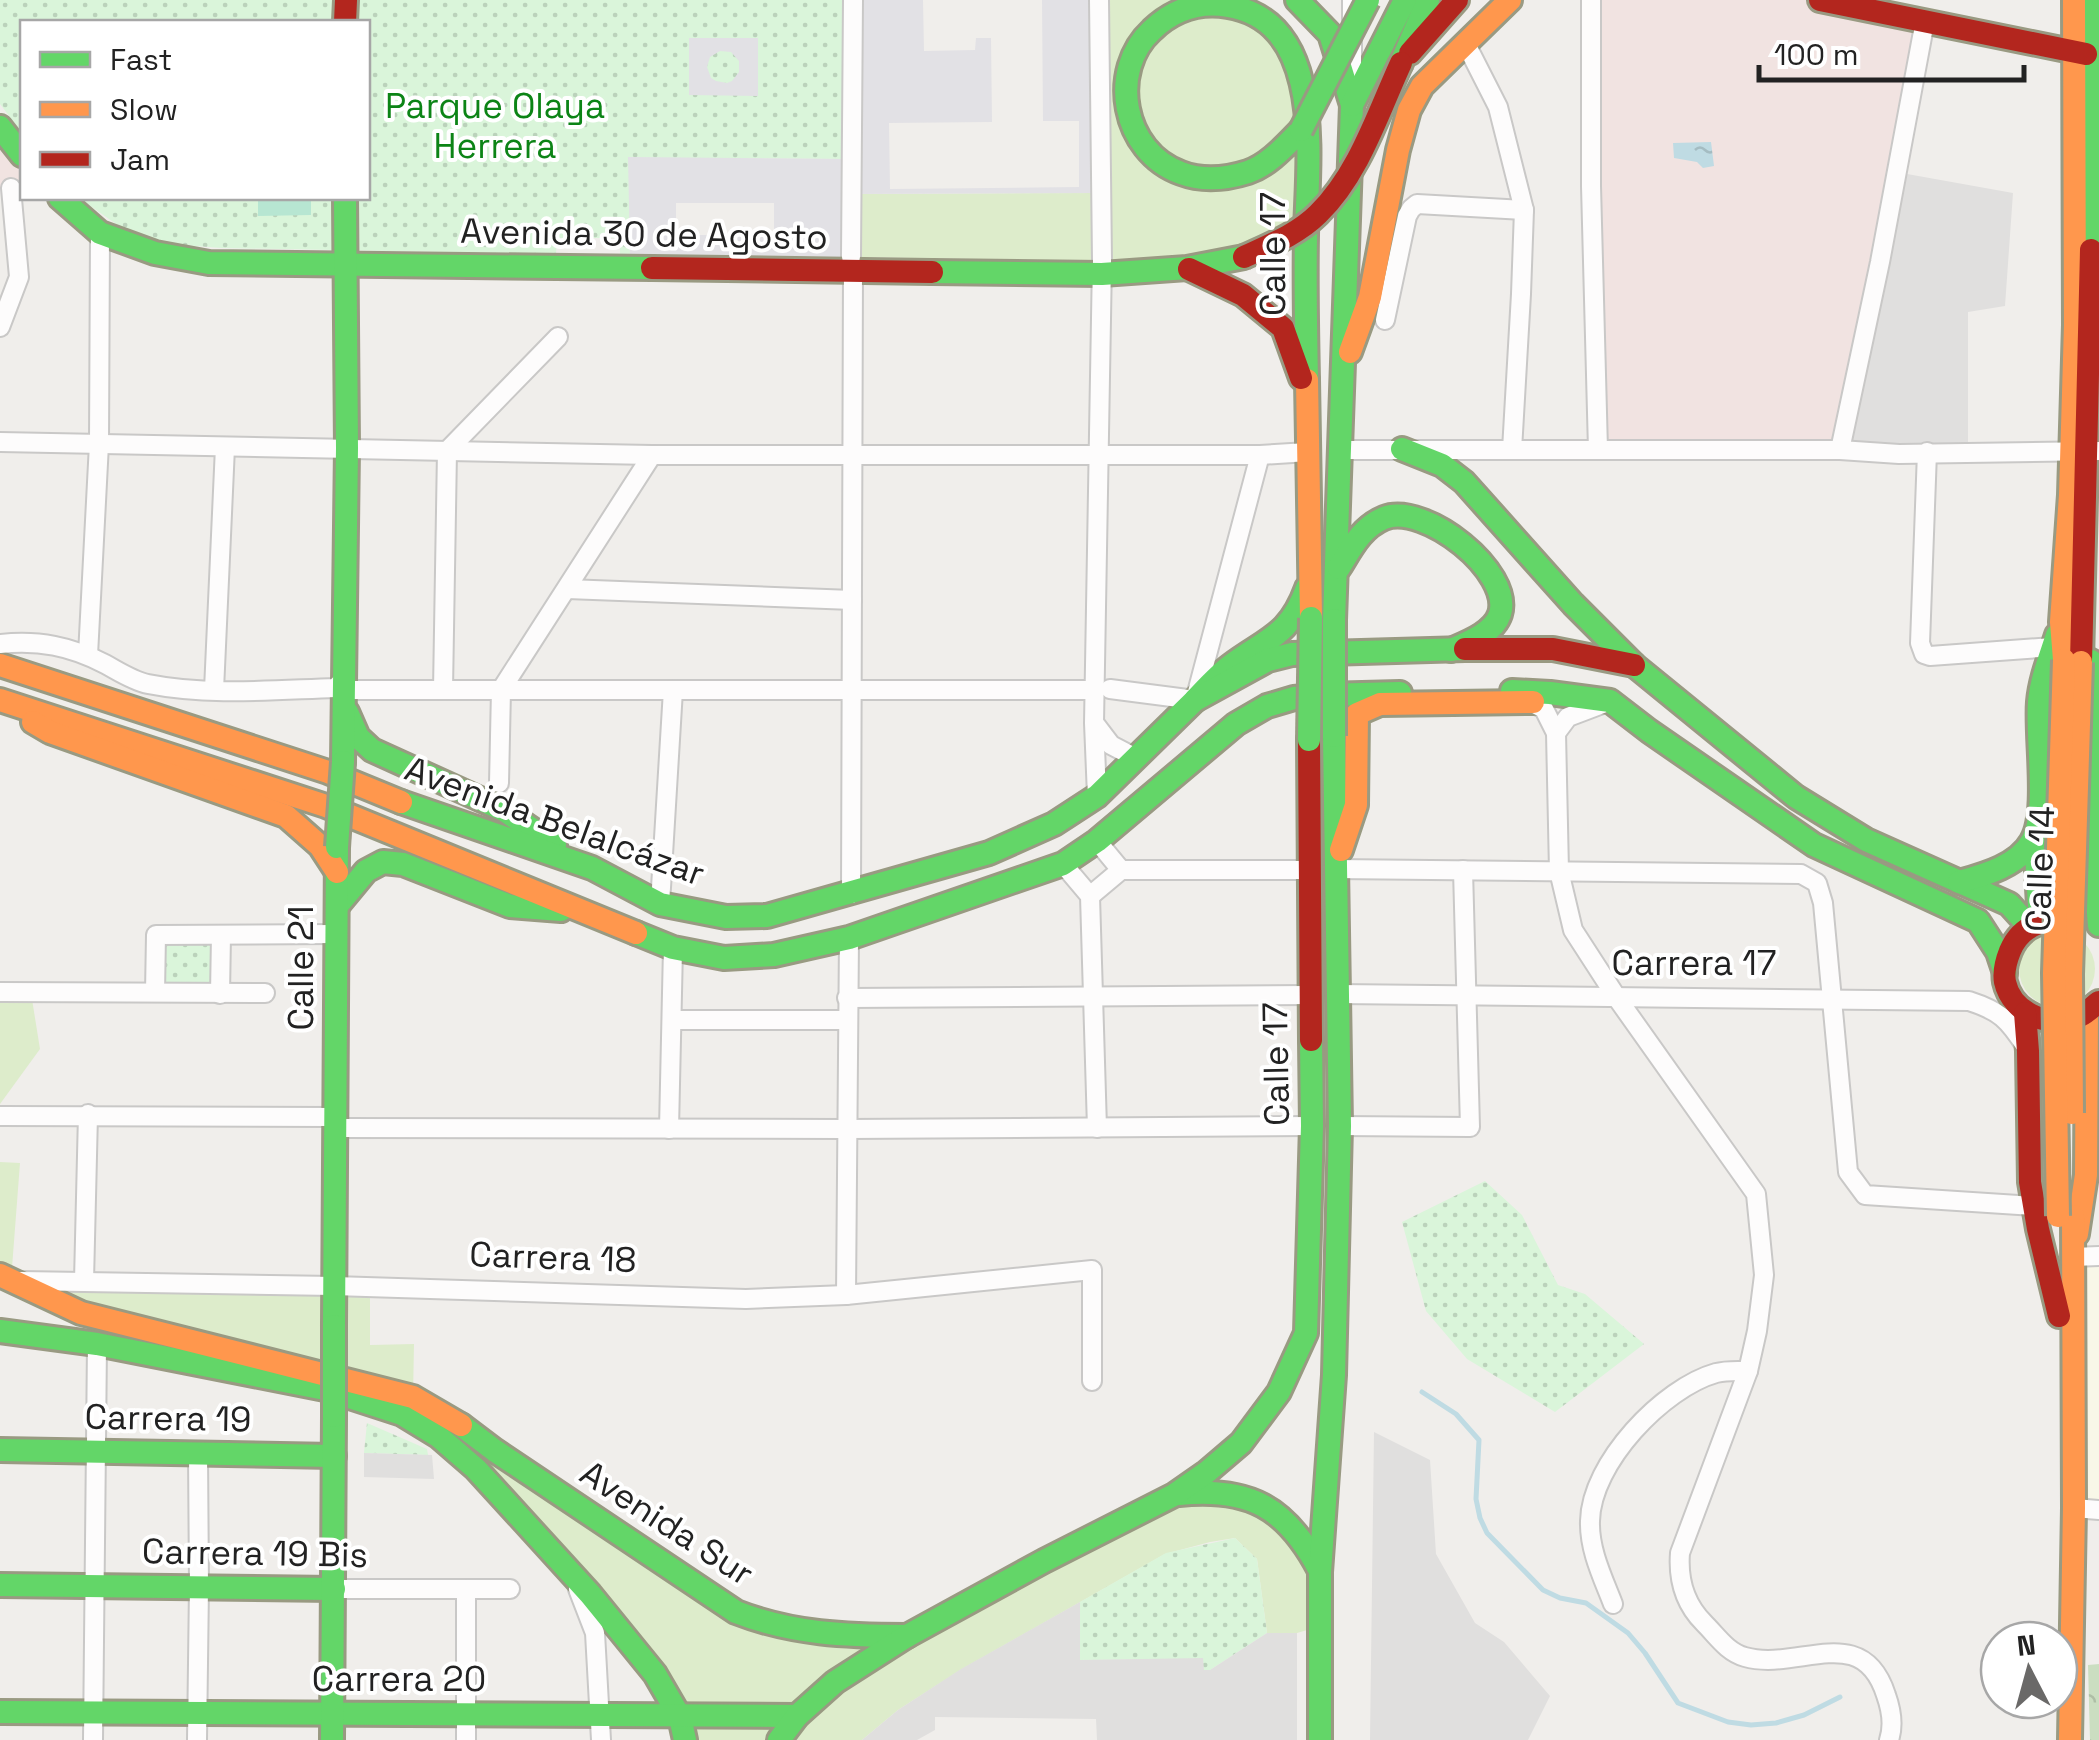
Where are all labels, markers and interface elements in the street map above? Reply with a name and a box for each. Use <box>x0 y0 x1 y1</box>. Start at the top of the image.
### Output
legend <box>20 20 370 200</box>
scale bar <box>1759 20 2024 82</box>
text: 100 m <box>1774 35 1859 74</box>
text: Fast <box>110 40 172 79</box>
park label: Parque Olaya Herrera <box>385 84 605 168</box>
text: Slow <box>110 90 178 129</box>
text: Jam <box>110 140 170 179</box>
street label: Calle 17 <box>1251 192 1295 316</box>
street label: Avenida 30 de Agosto <box>460 209 828 259</box>
street label: Avenida Belalcázar <box>399 746 711 896</box>
street label: Calle 14 <box>2016 805 2064 933</box>
street label: Calle 21 <box>279 905 323 1031</box>
street label: Carrera 17 <box>1611 941 1777 985</box>
street label: Calle 17 <box>1253 1002 1299 1126</box>
street label: Carrera 18 <box>469 1232 637 1282</box>
street label: Carrera 19 <box>84 1395 252 1441</box>
street label: Avenida Sur <box>572 1451 762 1595</box>
street label: Carrera 19 Bis <box>142 1529 368 1577</box>
north arrow <box>1979 1620 2079 1720</box>
text: N <box>2015 1626 2038 1664</box>
street label: Carrera 20 <box>312 1657 486 1701</box>

